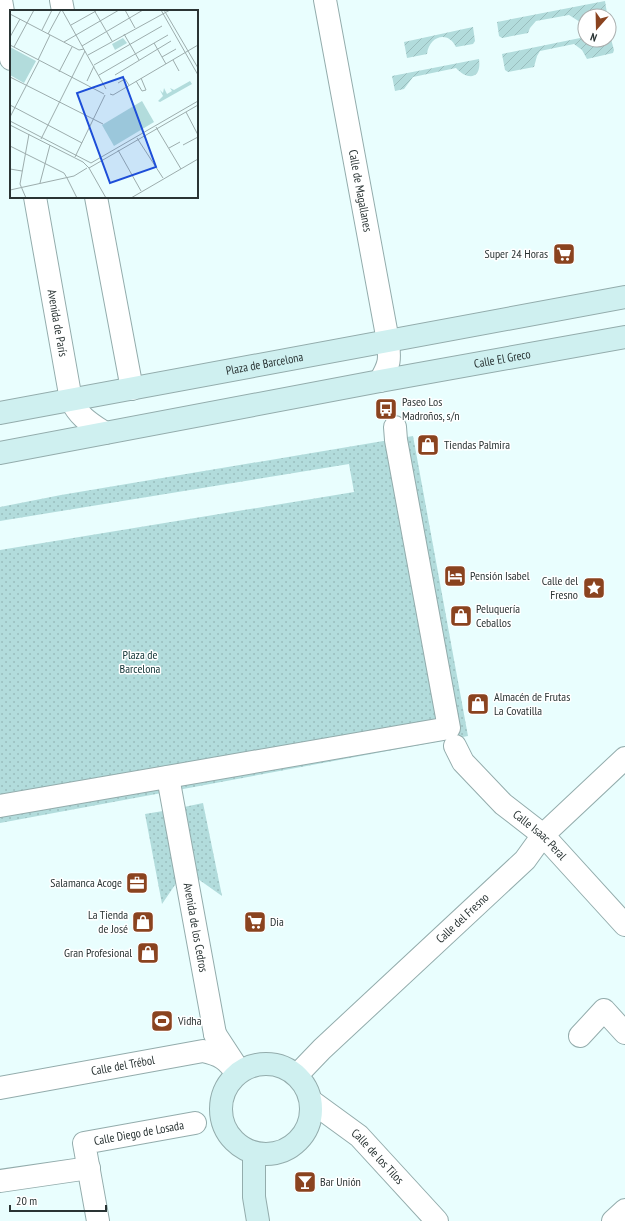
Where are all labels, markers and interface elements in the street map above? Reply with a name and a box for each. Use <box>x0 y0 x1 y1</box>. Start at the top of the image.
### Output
north arrow <box>577 8 617 48</box>
inset map <box>10 10 198 198</box>
text: N <box>588 30 599 45</box>
street label: Calle de Magallanes <box>346 148 376 233</box>
supermarket icon: Super 24 Horas <box>551 241 577 267</box>
place label: Super 24 Horas <box>485 246 548 261</box>
street label: Avenida de París <box>45 288 71 358</box>
street label: Calle El Greco <box>473 346 532 371</box>
street label: Plaza de Barcelona <box>225 349 304 378</box>
place label: Paseo Los Madroños, s/n <box>402 394 459 423</box>
bus stop icon: Paseo Los Madroños, s/n <box>373 396 399 422</box>
shop icon: Tiendas Palmira <box>415 432 441 458</box>
place label: Tiendas Palmira <box>444 437 510 452</box>
hotel icon: Pensión Isabel <box>442 563 468 589</box>
place label: Pensión Isabel <box>470 568 530 583</box>
place label: Calle del Fresno <box>542 573 578 602</box>
place icon: Calle del Fresno <box>581 575 607 601</box>
place label: Peluquería Ceballos <box>476 601 520 630</box>
shop icon: Peluquería Ceballos <box>448 603 474 629</box>
park label: Plaza de Barcelona <box>120 647 161 676</box>
place label: Almacén de Frutas La Covatilla <box>494 689 570 718</box>
shop icon: Almacén de Frutas La Covatilla <box>465 691 491 717</box>
street label: Calle Isaac Peral <box>510 807 570 863</box>
office icon: Salamanca Acoge <box>124 870 150 896</box>
place label: Salamanca Acoge <box>50 875 122 890</box>
street label: Avenida de los Cedros <box>180 882 212 973</box>
street label: Calle del Fresno <box>433 890 492 946</box>
place label: La Tienda de José <box>88 907 128 936</box>
shop icon: La Tienda de José <box>130 909 156 935</box>
supermarket icon: Dia <box>242 909 268 935</box>
place label: Dia <box>270 914 284 929</box>
shop icon: Gran Profesional <box>135 940 161 966</box>
place label: Gran Profesional <box>64 945 132 960</box>
sports icon: Vidha <box>149 1008 175 1034</box>
place label: Vidha <box>177 1013 202 1028</box>
street label: Calle del Trébol <box>90 1052 156 1078</box>
street label: Calle Diego de Losada <box>93 1117 185 1148</box>
street label: Calle de los Tilos <box>349 1125 407 1187</box>
bar icon: Bar Unión <box>292 1169 318 1195</box>
place label: Bar Unión <box>320 1174 361 1189</box>
scale bar <box>10 1187 106 1213</box>
text: 20 m <box>16 1193 37 1208</box>

